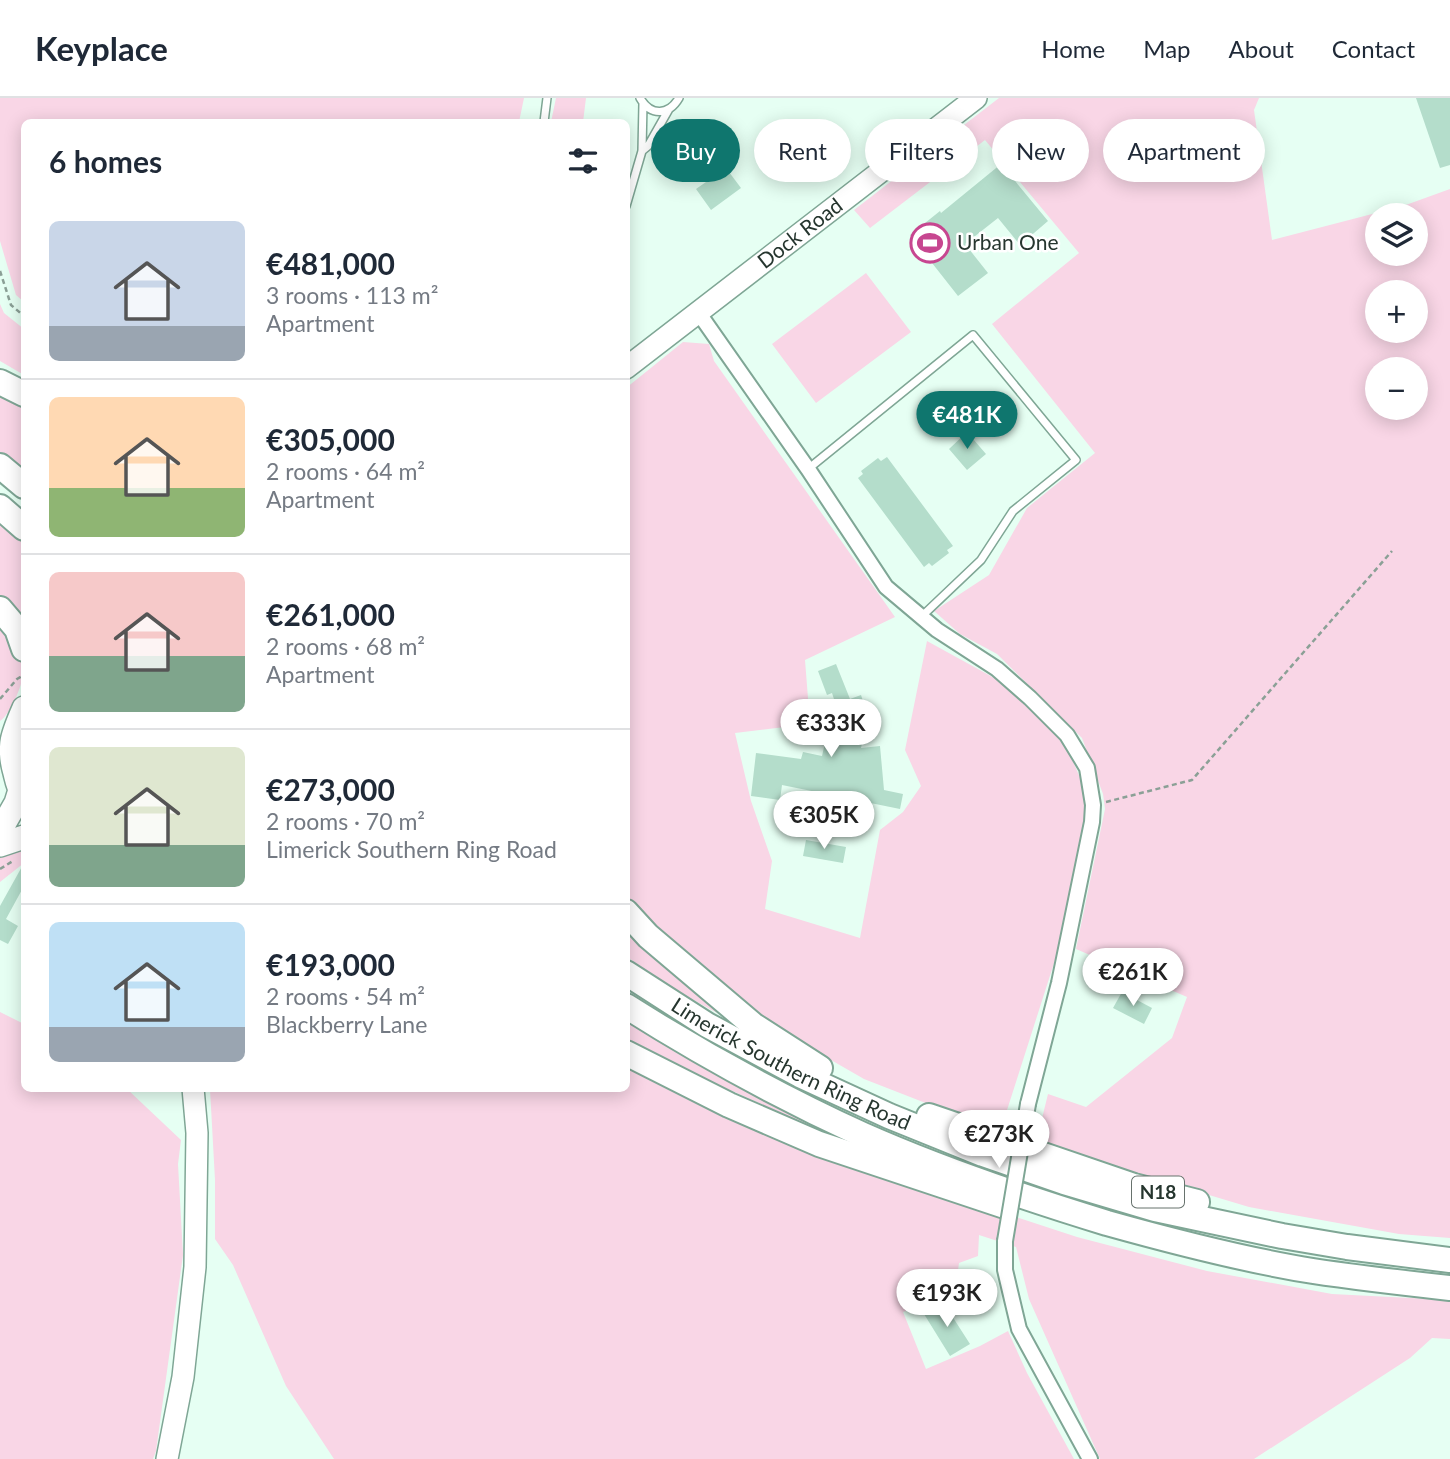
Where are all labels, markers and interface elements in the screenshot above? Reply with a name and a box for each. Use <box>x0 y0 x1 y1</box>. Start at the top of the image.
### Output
text: Keyplace <box>35 28 168 68</box>
text: Home <box>1041 34 1105 63</box>
text: Map <box>1143 34 1191 63</box>
text: About <box>1229 34 1294 63</box>
text: Contact <box>1332 34 1415 63</box>
chip: Buy <box>651 119 740 182</box>
chip: Rent <box>754 119 851 182</box>
chip: Filters <box>865 119 978 182</box>
chip: New <box>992 119 1089 182</box>
chip: Apartment <box>1103 119 1265 182</box>
icon: filters <box>564 142 602 180</box>
text: 6 homes <box>49 143 162 179</box>
street label: Dock Road <box>752 192 847 273</box>
map controls <box>1365 203 1428 420</box>
button: layers <box>1365 203 1428 266</box>
sports icon: Urban One <box>909 222 951 264</box>
place label: Urban One <box>957 229 1058 254</box>
text: €481,000 <box>266 245 395 281</box>
icon: home <box>105 249 189 333</box>
button: + <box>1365 280 1428 343</box>
text: 3 rooms · 113 m² <box>266 281 438 309</box>
text: Apartment <box>266 309 374 337</box>
button: − <box>1365 357 1428 420</box>
pin: €481K <box>918 392 1016 451</box>
text: €481K <box>932 400 1002 428</box>
text: €305,000 <box>266 421 395 457</box>
icon: home <box>105 425 189 509</box>
text: 2 rooms · 64 m² <box>266 457 425 485</box>
text: Apartment <box>266 485 374 513</box>
text: €261,000 <box>266 596 395 632</box>
icon: home <box>105 600 189 684</box>
text: 2 rooms · 68 m² <box>266 632 425 660</box>
text: Apartment <box>266 660 374 688</box>
pin: €333K <box>782 700 880 759</box>
text: €333K <box>796 708 866 736</box>
text: €273,000 <box>266 771 395 807</box>
icon: home <box>105 775 189 859</box>
pin: €305K <box>775 792 873 851</box>
text: €305K <box>789 800 859 828</box>
text: 2 rooms · 70 m² <box>266 807 425 835</box>
text: Limerick Southern Ring Road <box>266 835 557 863</box>
text: €193,000 <box>266 946 395 982</box>
pin: €261K <box>1084 948 1182 1008</box>
icon: home <box>105 950 189 1034</box>
text: €261K <box>1098 957 1168 985</box>
text: 2 rooms · 54 m² <box>266 982 425 1010</box>
street label: Limerick Southern Ring Road <box>667 992 915 1134</box>
text: Blackberry Lane <box>266 1010 427 1038</box>
pin: €273K <box>950 1110 1048 1170</box>
text: €273K <box>964 1119 1034 1147</box>
road number: N18 <box>1132 1176 1184 1208</box>
pin: €193K <box>898 1270 996 1329</box>
text: €193K <box>912 1278 982 1306</box>

